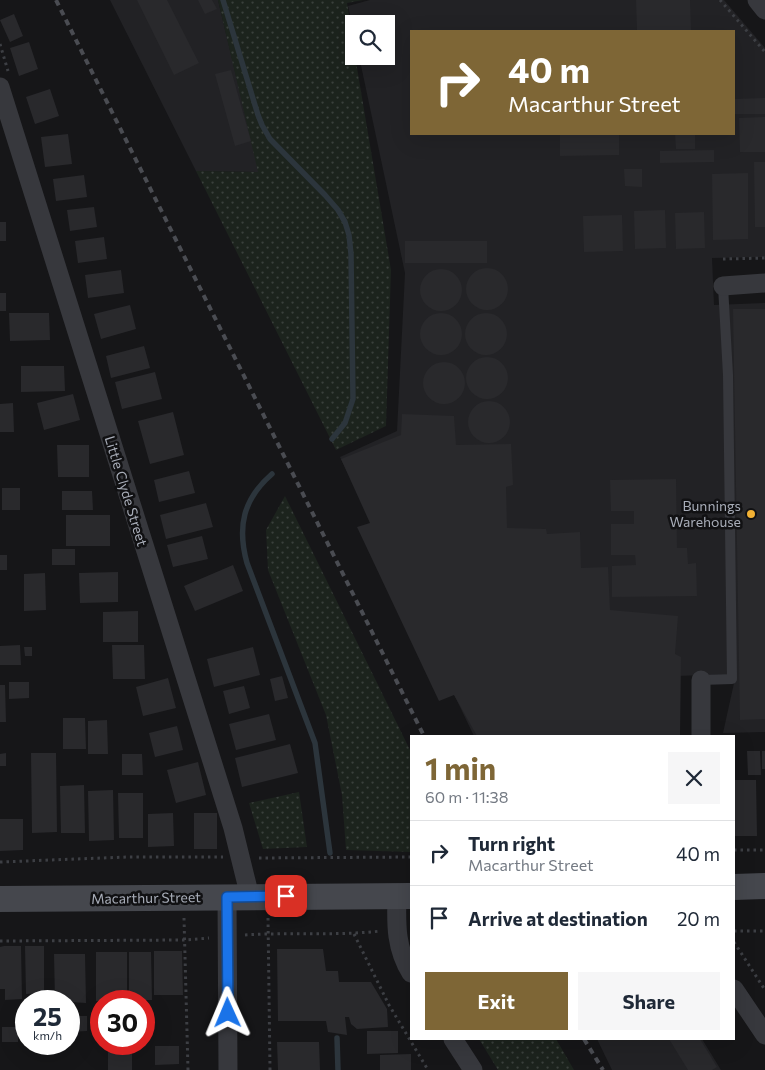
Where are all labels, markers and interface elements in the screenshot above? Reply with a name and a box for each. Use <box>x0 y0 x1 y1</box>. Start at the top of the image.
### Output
map controls <box>345 15 395 65</box>
button: search <box>345 15 395 65</box>
text: 40 m <box>508 47 590 90</box>
icon: right <box>425 50 490 115</box>
text: Macarthur Street <box>508 90 681 117</box>
street label: Little Clyde Street <box>102 434 151 548</box>
place label: Bunnings Warehouse <box>669 497 741 530</box>
marker: Bunnings Warehouse <box>745 508 757 520</box>
text: 1 min <box>425 749 496 786</box>
button: close <box>668 752 720 804</box>
text: 60 m · 11:38 <box>425 787 508 806</box>
text: Turn right <box>468 832 555 855</box>
icon: right <box>425 839 453 867</box>
text: 40 m <box>676 842 720 865</box>
text: Macarthur Street <box>468 855 594 874</box>
pin <box>265 875 307 917</box>
icon: arrive <box>272 882 300 910</box>
street label: Macarthur Street <box>91 888 201 907</box>
icon: arrive <box>425 904 453 932</box>
text: Arrive at destination <box>468 907 648 930</box>
text: 20 m <box>677 907 720 930</box>
button: Exit <box>425 972 568 1030</box>
button: Share <box>578 972 720 1030</box>
position arrow <box>201 986 253 1038</box>
speed limit sign: 30 <box>90 990 155 1055</box>
text: 25 <box>33 1001 62 1031</box>
text: km/h <box>33 1028 62 1042</box>

